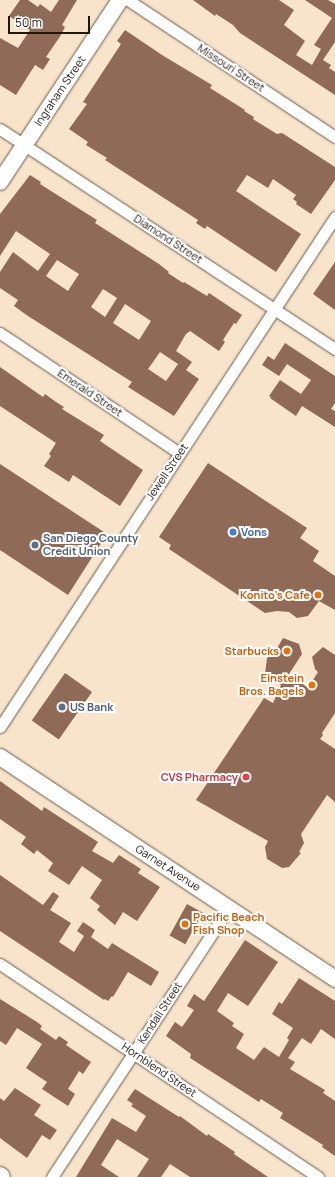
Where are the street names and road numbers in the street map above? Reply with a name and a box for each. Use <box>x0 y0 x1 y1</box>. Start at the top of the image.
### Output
street label: Missouri Street <box>195 41 267 95</box>
street label: Ingraham Street <box>32 53 88 129</box>
street label: Diamond Street <box>131 212 205 266</box>
street label: Emerald Street <box>55 366 125 420</box>
street label: Jewell Street <box>143 441 191 503</box>
street label: Garnet Avenue <box>133 842 203 894</box>
street label: Kendall Street <box>135 980 185 1046</box>
street label: Hornblend Street <box>119 1040 199 1100</box>

